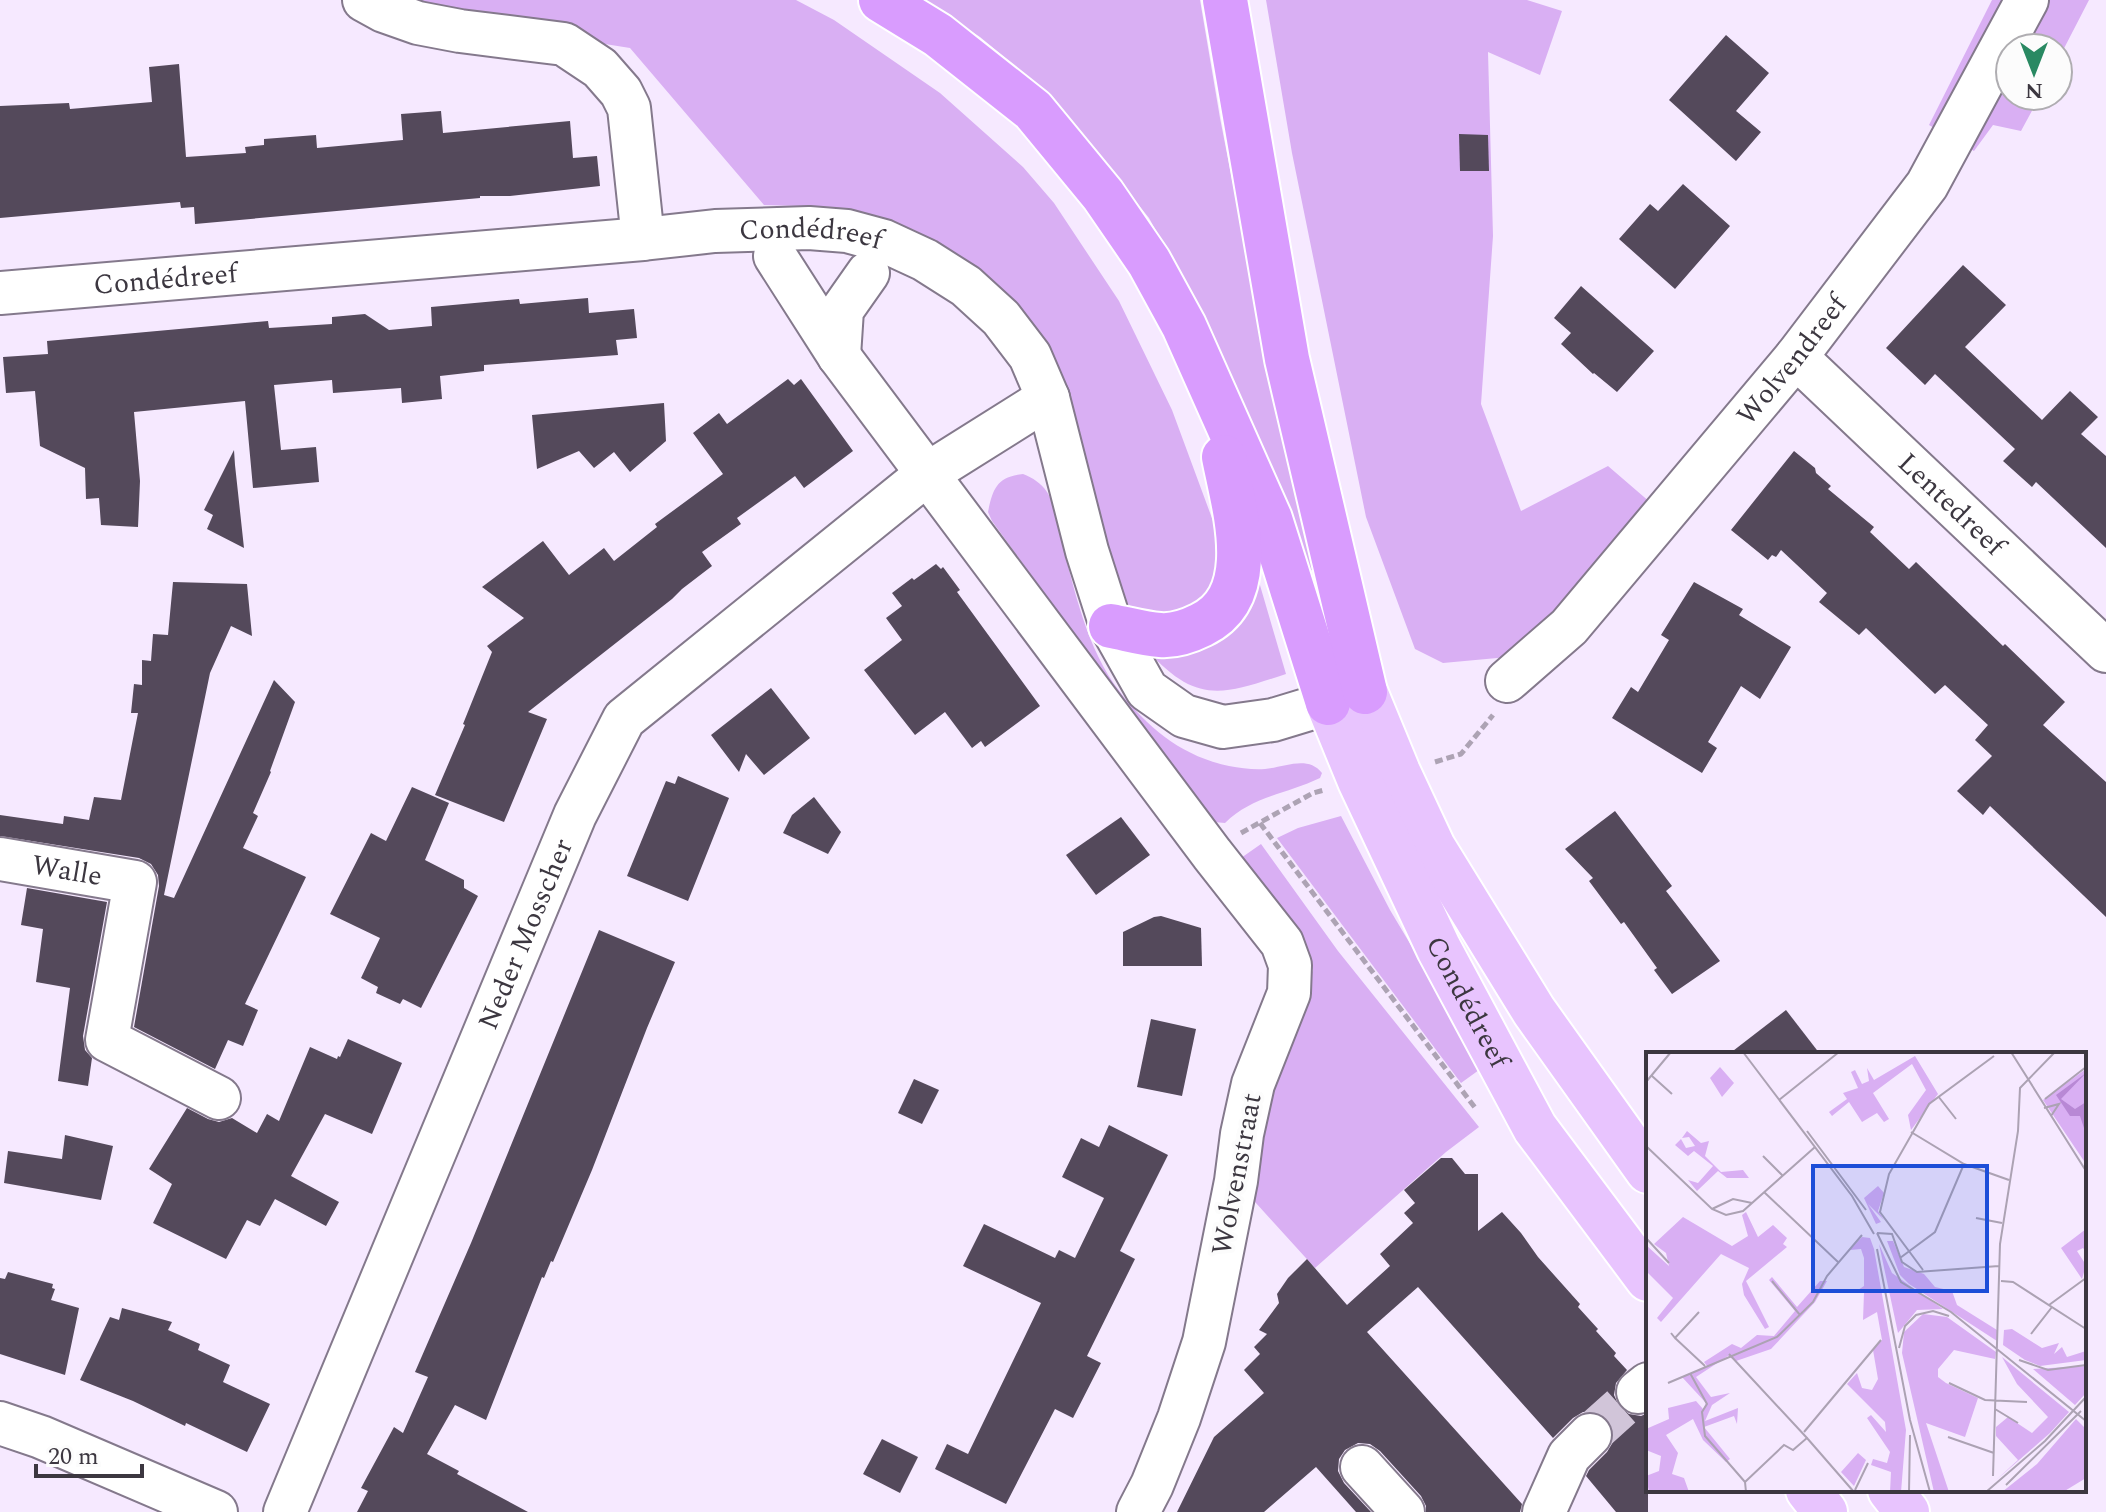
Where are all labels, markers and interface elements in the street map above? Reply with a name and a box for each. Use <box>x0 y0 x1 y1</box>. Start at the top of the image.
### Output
north arrow <box>1994 32 2074 112</box>
text: N <box>2025 74 2043 107</box>
street label: Condédreef <box>738 206 890 262</box>
street label: Condédreef <box>92 251 242 307</box>
street label: Wolvendreef <box>1726 284 1859 435</box>
street label: Lentedreef <box>1888 442 2017 568</box>
street label: Neder Mosscher <box>467 832 584 1036</box>
street label: Walle <box>29 843 105 898</box>
street label: Condédreef <box>1414 929 1522 1078</box>
inset map <box>1646 1052 2086 1492</box>
street label: Wolvenstraat <box>1200 1089 1274 1259</box>
scale bar <box>36 1428 142 1478</box>
text: 20 m <box>48 1439 99 1475</box>

